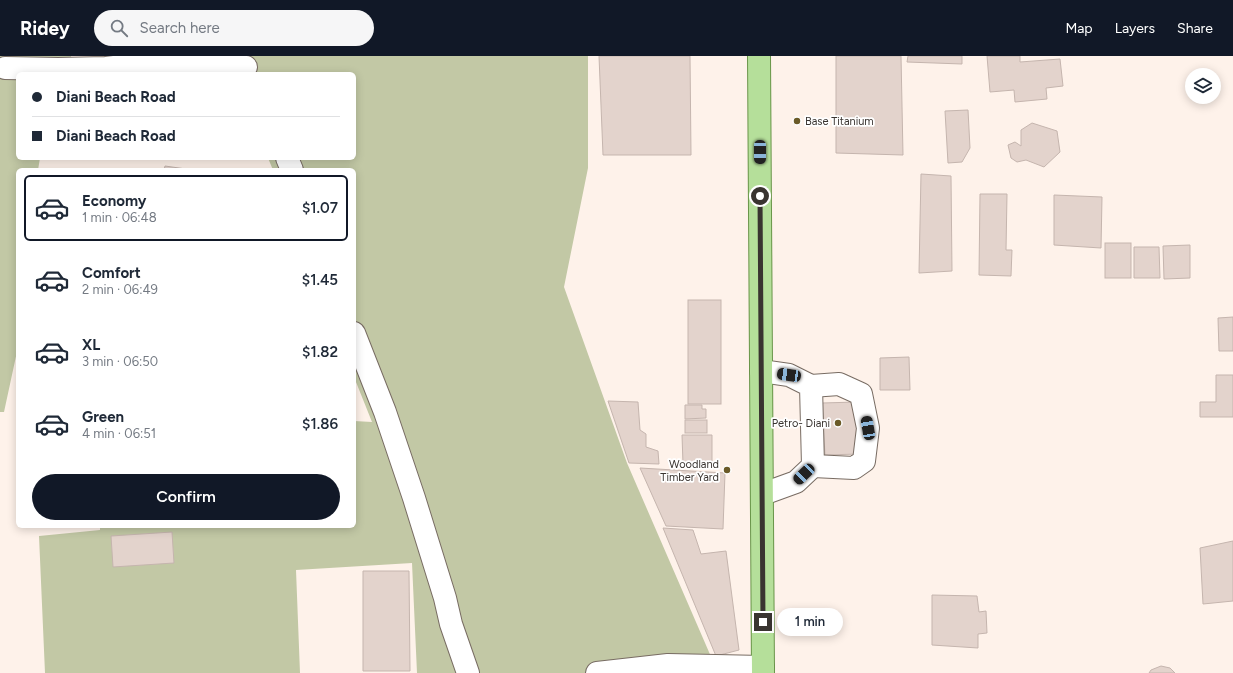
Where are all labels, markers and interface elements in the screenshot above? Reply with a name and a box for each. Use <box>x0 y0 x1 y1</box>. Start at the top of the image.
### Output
search box <box>94 10 374 46</box>
text: Ridey <box>20 17 70 40</box>
icon: search <box>108 17 130 39</box>
text: Search here <box>140 19 220 37</box>
text: Map <box>1065 20 1093 37</box>
text: Layers <box>1115 20 1155 37</box>
text: Share <box>1177 20 1213 37</box>
map controls <box>1185 68 1221 104</box>
button: layers <box>1185 68 1221 104</box>
text: Diani Beach Road <box>56 88 176 106</box>
place label: Base Titanium <box>805 115 874 128</box>
marker: Base Titanium <box>792 116 802 126</box>
text: Diani Beach Road <box>56 127 176 145</box>
car <box>754 140 766 164</box>
route start <box>751 187 769 205</box>
icon: car <box>34 190 70 226</box>
text: Economy <box>82 192 147 210</box>
text: $1.07 <box>302 199 338 217</box>
text: 1 min · 06:48 <box>82 210 157 225</box>
icon: car <box>34 262 70 298</box>
text: Comfort <box>82 264 141 282</box>
text: $1.45 <box>302 271 338 289</box>
text: 2 min · 06:49 <box>82 282 158 297</box>
icon: car <box>34 334 70 370</box>
text: XL <box>82 336 100 354</box>
text: $1.82 <box>302 343 338 361</box>
text: 3 min · 06:50 <box>82 354 158 369</box>
car <box>776 367 802 383</box>
icon: car <box>34 406 70 442</box>
text: Green <box>82 408 124 426</box>
text: $1.86 <box>302 415 338 433</box>
car <box>860 415 876 441</box>
place label: Petro- Diani <box>772 417 830 430</box>
marker: Petro- Diani <box>833 418 843 428</box>
text: 4 min · 06:51 <box>82 426 156 441</box>
place label: Woodland Timber Yard <box>660 458 719 484</box>
car <box>791 461 817 487</box>
marker: Woodland Timber Yard <box>722 465 732 475</box>
button: Confirm <box>32 474 340 520</box>
callout: 1 min <box>777 608 843 636</box>
route end <box>754 613 772 631</box>
text: 1 min <box>795 614 825 629</box>

